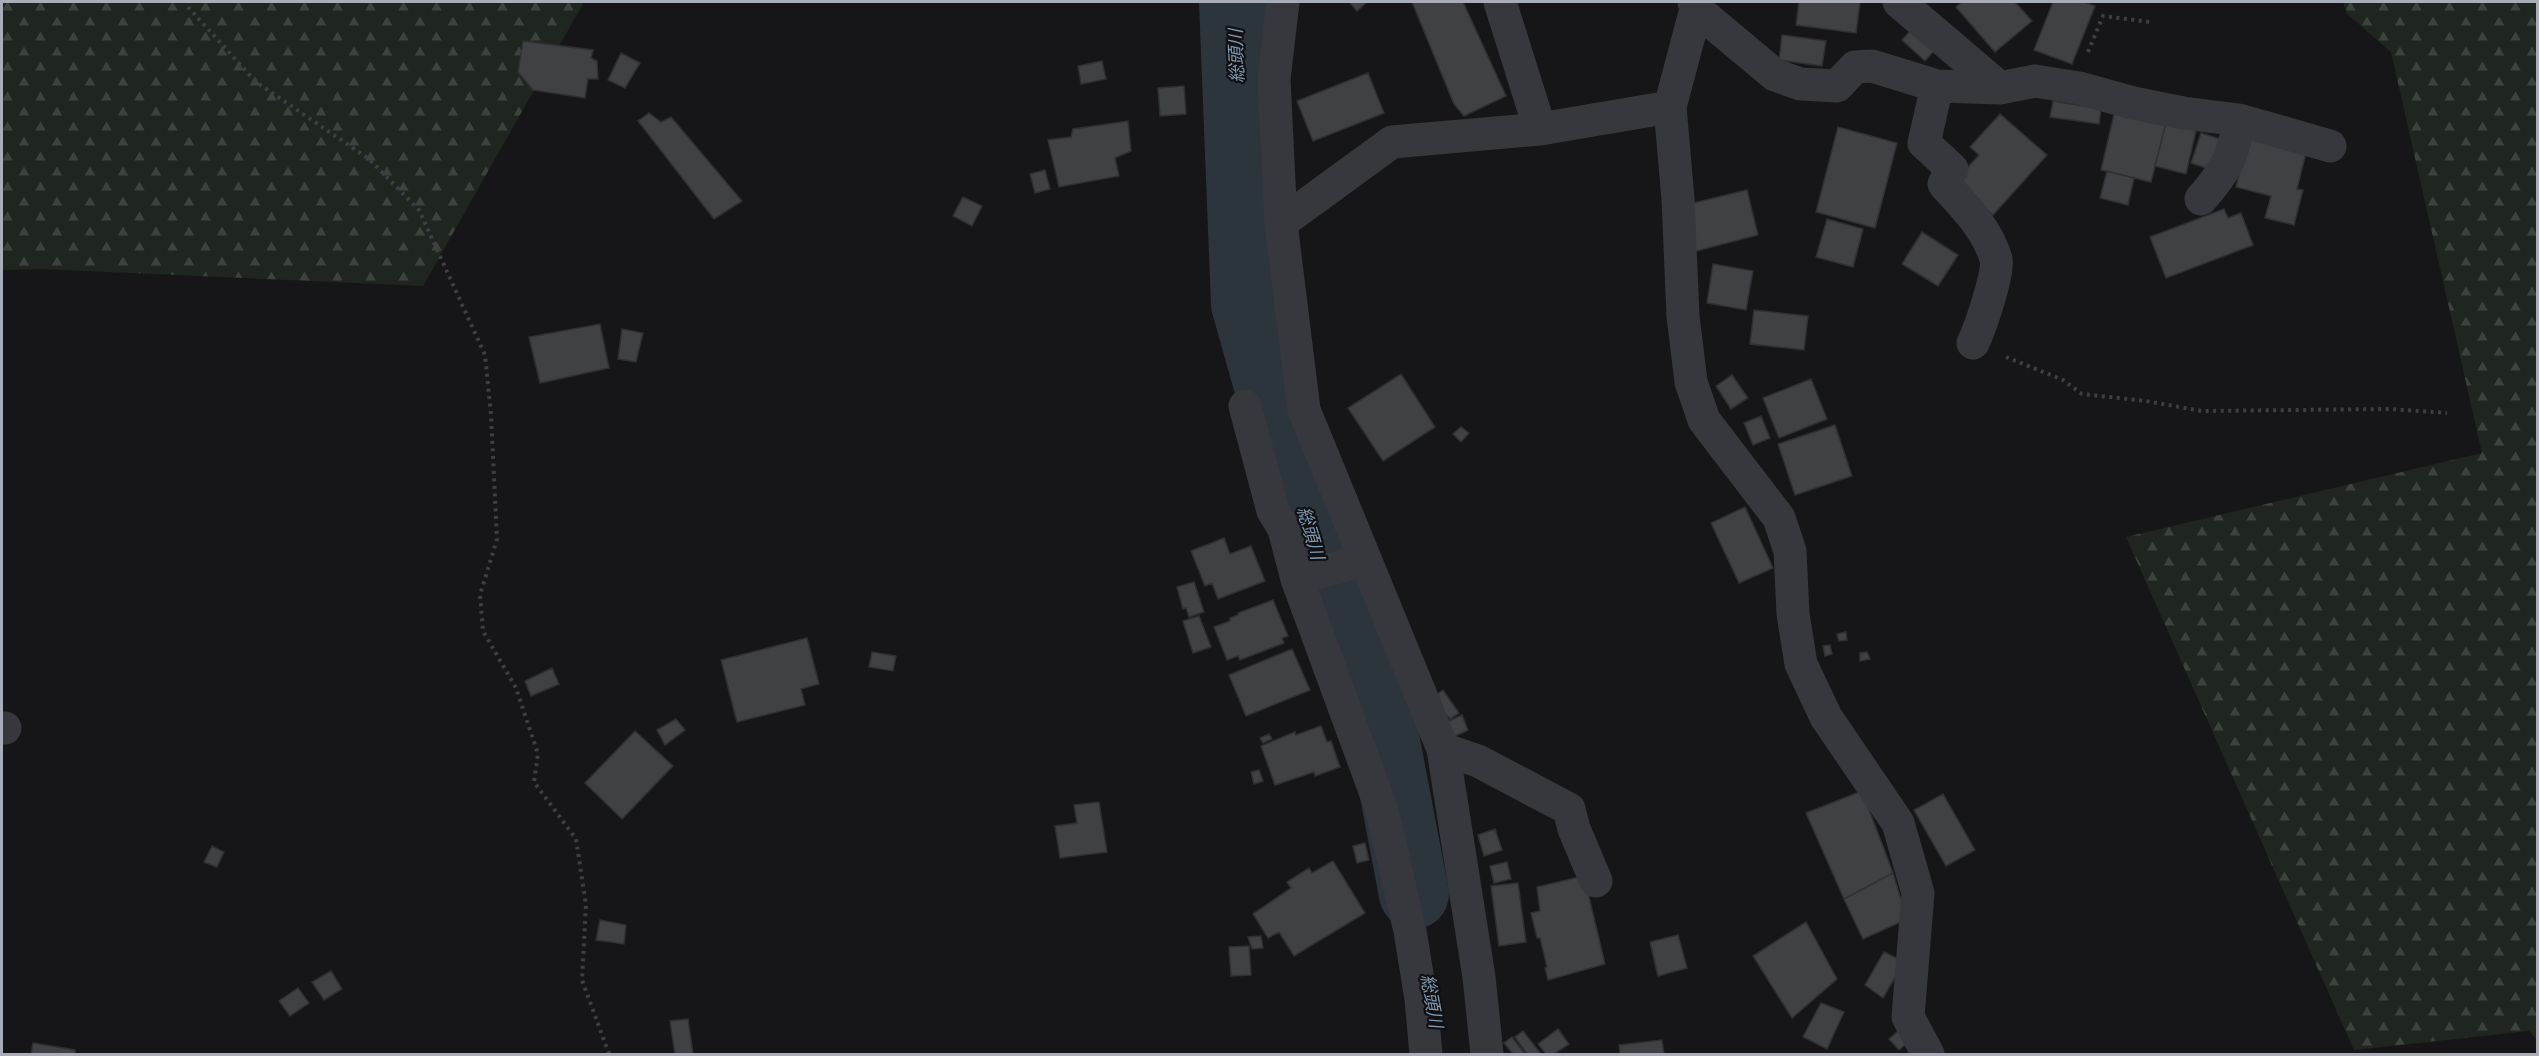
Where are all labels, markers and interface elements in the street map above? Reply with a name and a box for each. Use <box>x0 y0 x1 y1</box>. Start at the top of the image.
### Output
water label: 総頭川 <box>1223 27 1248 83</box>
water label: 総頭川 <box>1293 504 1330 564</box>
water label: 総頭川 <box>1416 972 1448 1032</box>

